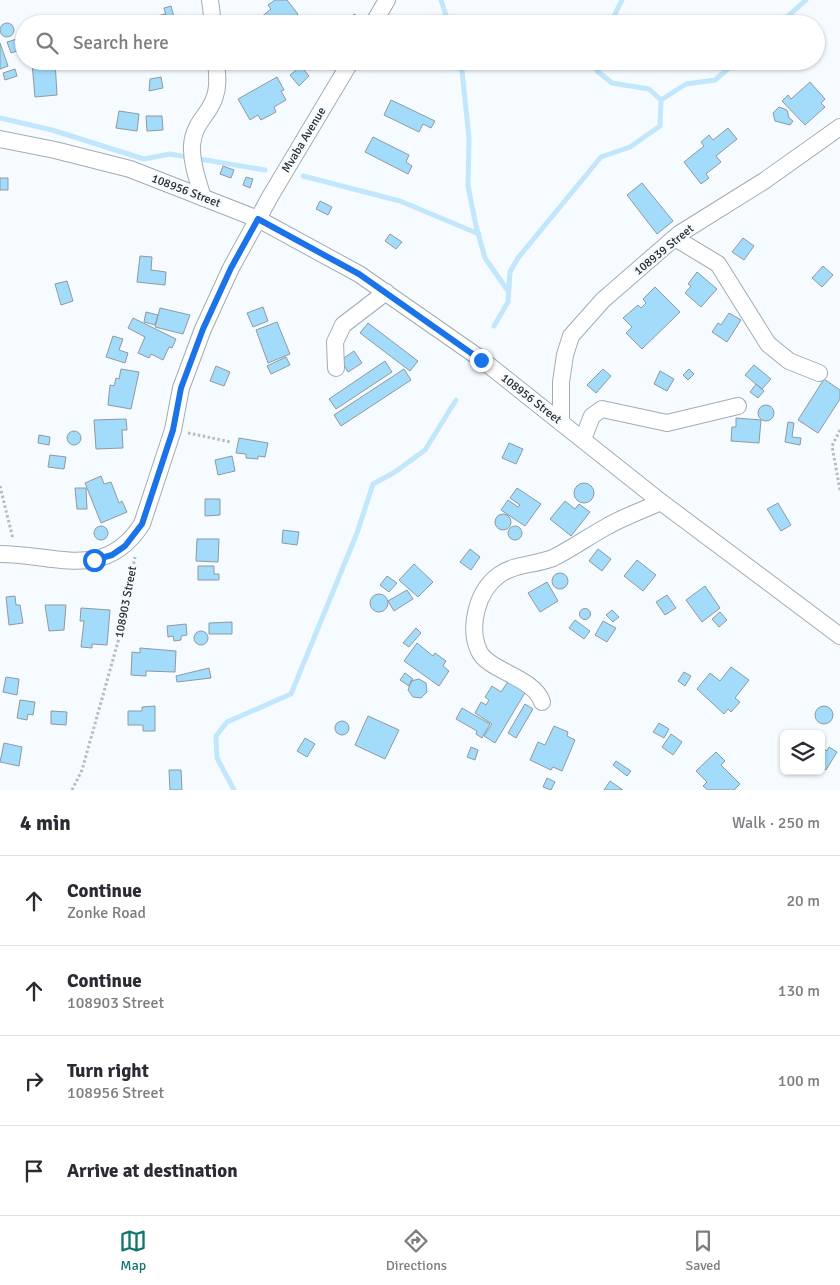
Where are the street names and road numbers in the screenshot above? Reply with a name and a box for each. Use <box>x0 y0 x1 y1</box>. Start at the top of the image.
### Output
street label: Mvaba Avenue <box>279 105 329 175</box>
street label: 108956 Street <box>149 171 223 211</box>
street label: 108939 Street <box>631 221 697 279</box>
street label: 108956 Street <box>498 371 564 427</box>
street label: 108903 Street <box>112 565 140 639</box>

